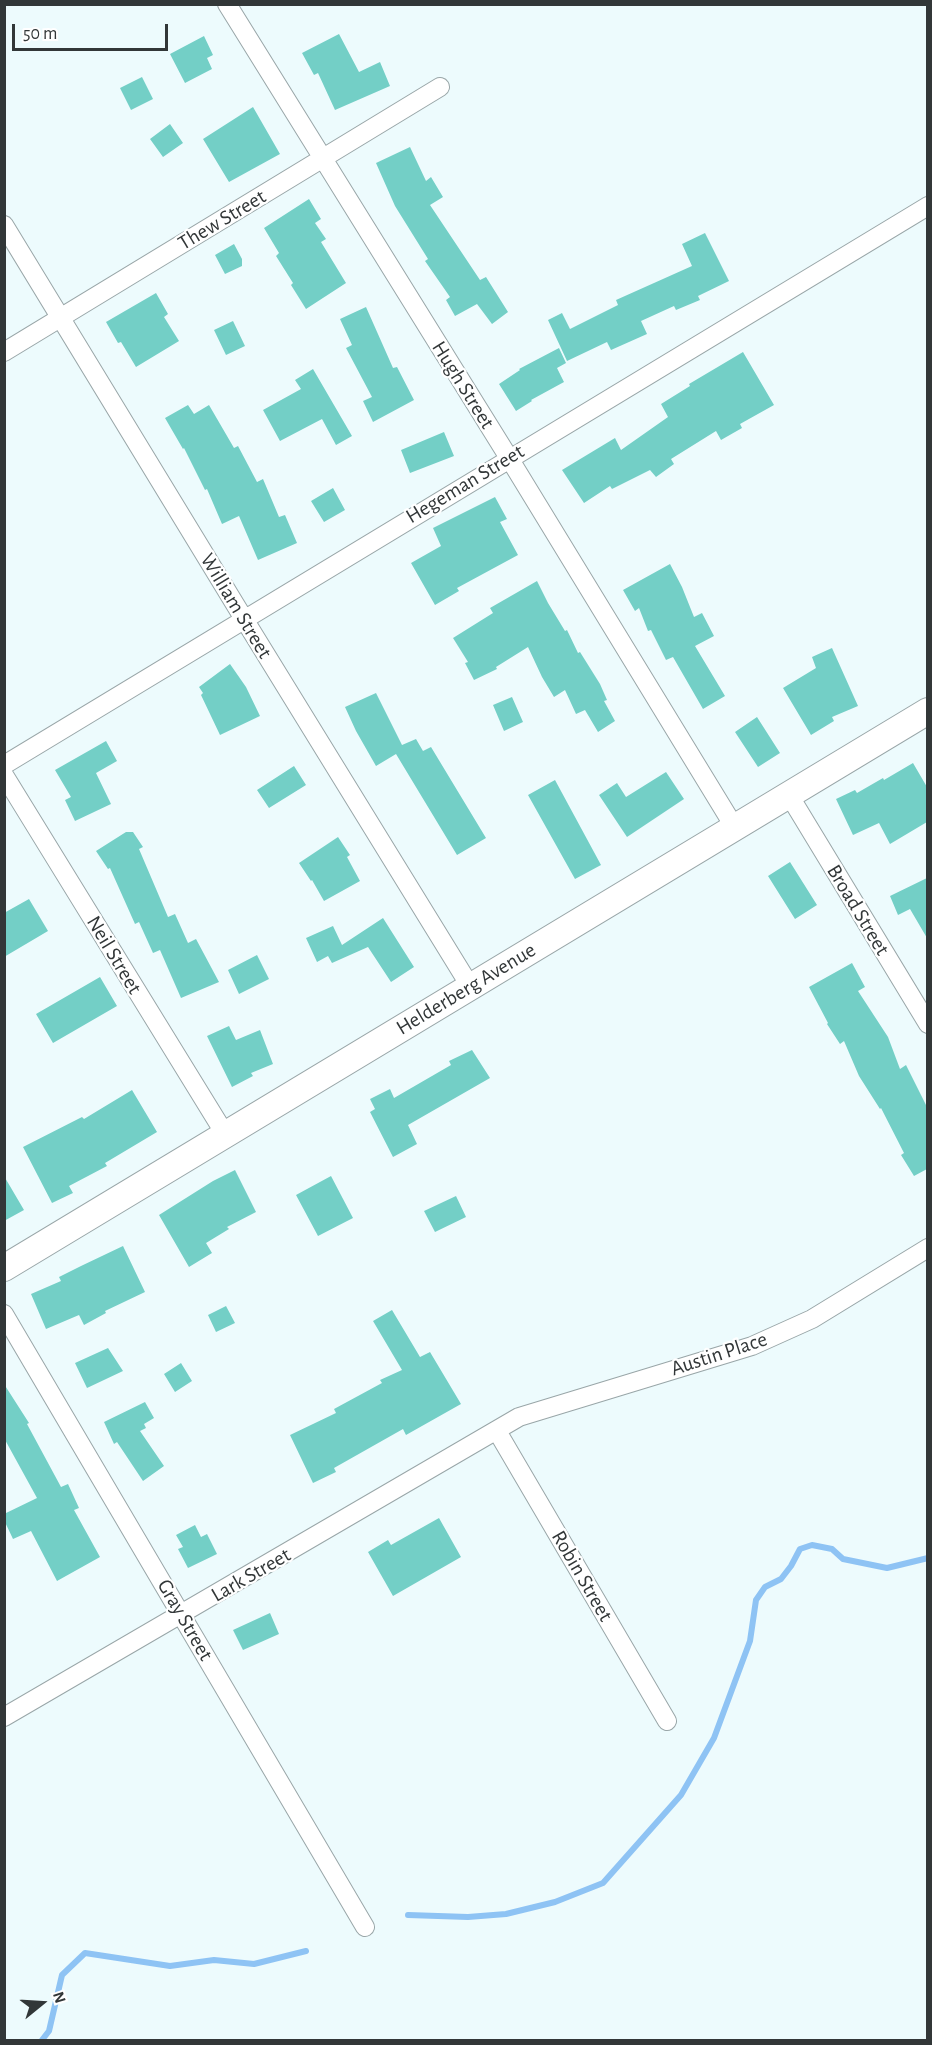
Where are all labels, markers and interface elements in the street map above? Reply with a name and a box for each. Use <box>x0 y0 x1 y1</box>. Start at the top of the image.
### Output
scale bar <box>15 12 171 50</box>
text: 50 m <box>23 25 57 43</box>
street label: Thew Street <box>174 184 270 256</box>
street label: Hugh Street <box>426 336 500 434</box>
street label: Hegeman Street <box>401 439 529 529</box>
street label: William Street <box>195 549 277 663</box>
street label: Broad Street <box>821 860 895 960</box>
street label: Neil Street <box>81 911 147 999</box>
street label: Helderberg Avenue <box>392 937 540 1041</box>
street label: Austin Place <box>668 1327 770 1381</box>
street label: Robin Street <box>546 1526 618 1626</box>
street label: Lark Street <box>207 1542 295 1608</box>
street label: Gray Street <box>152 1575 218 1665</box>
north arrow <box>12 1973 72 2033</box>
text: N <box>50 1990 68 2005</box>

